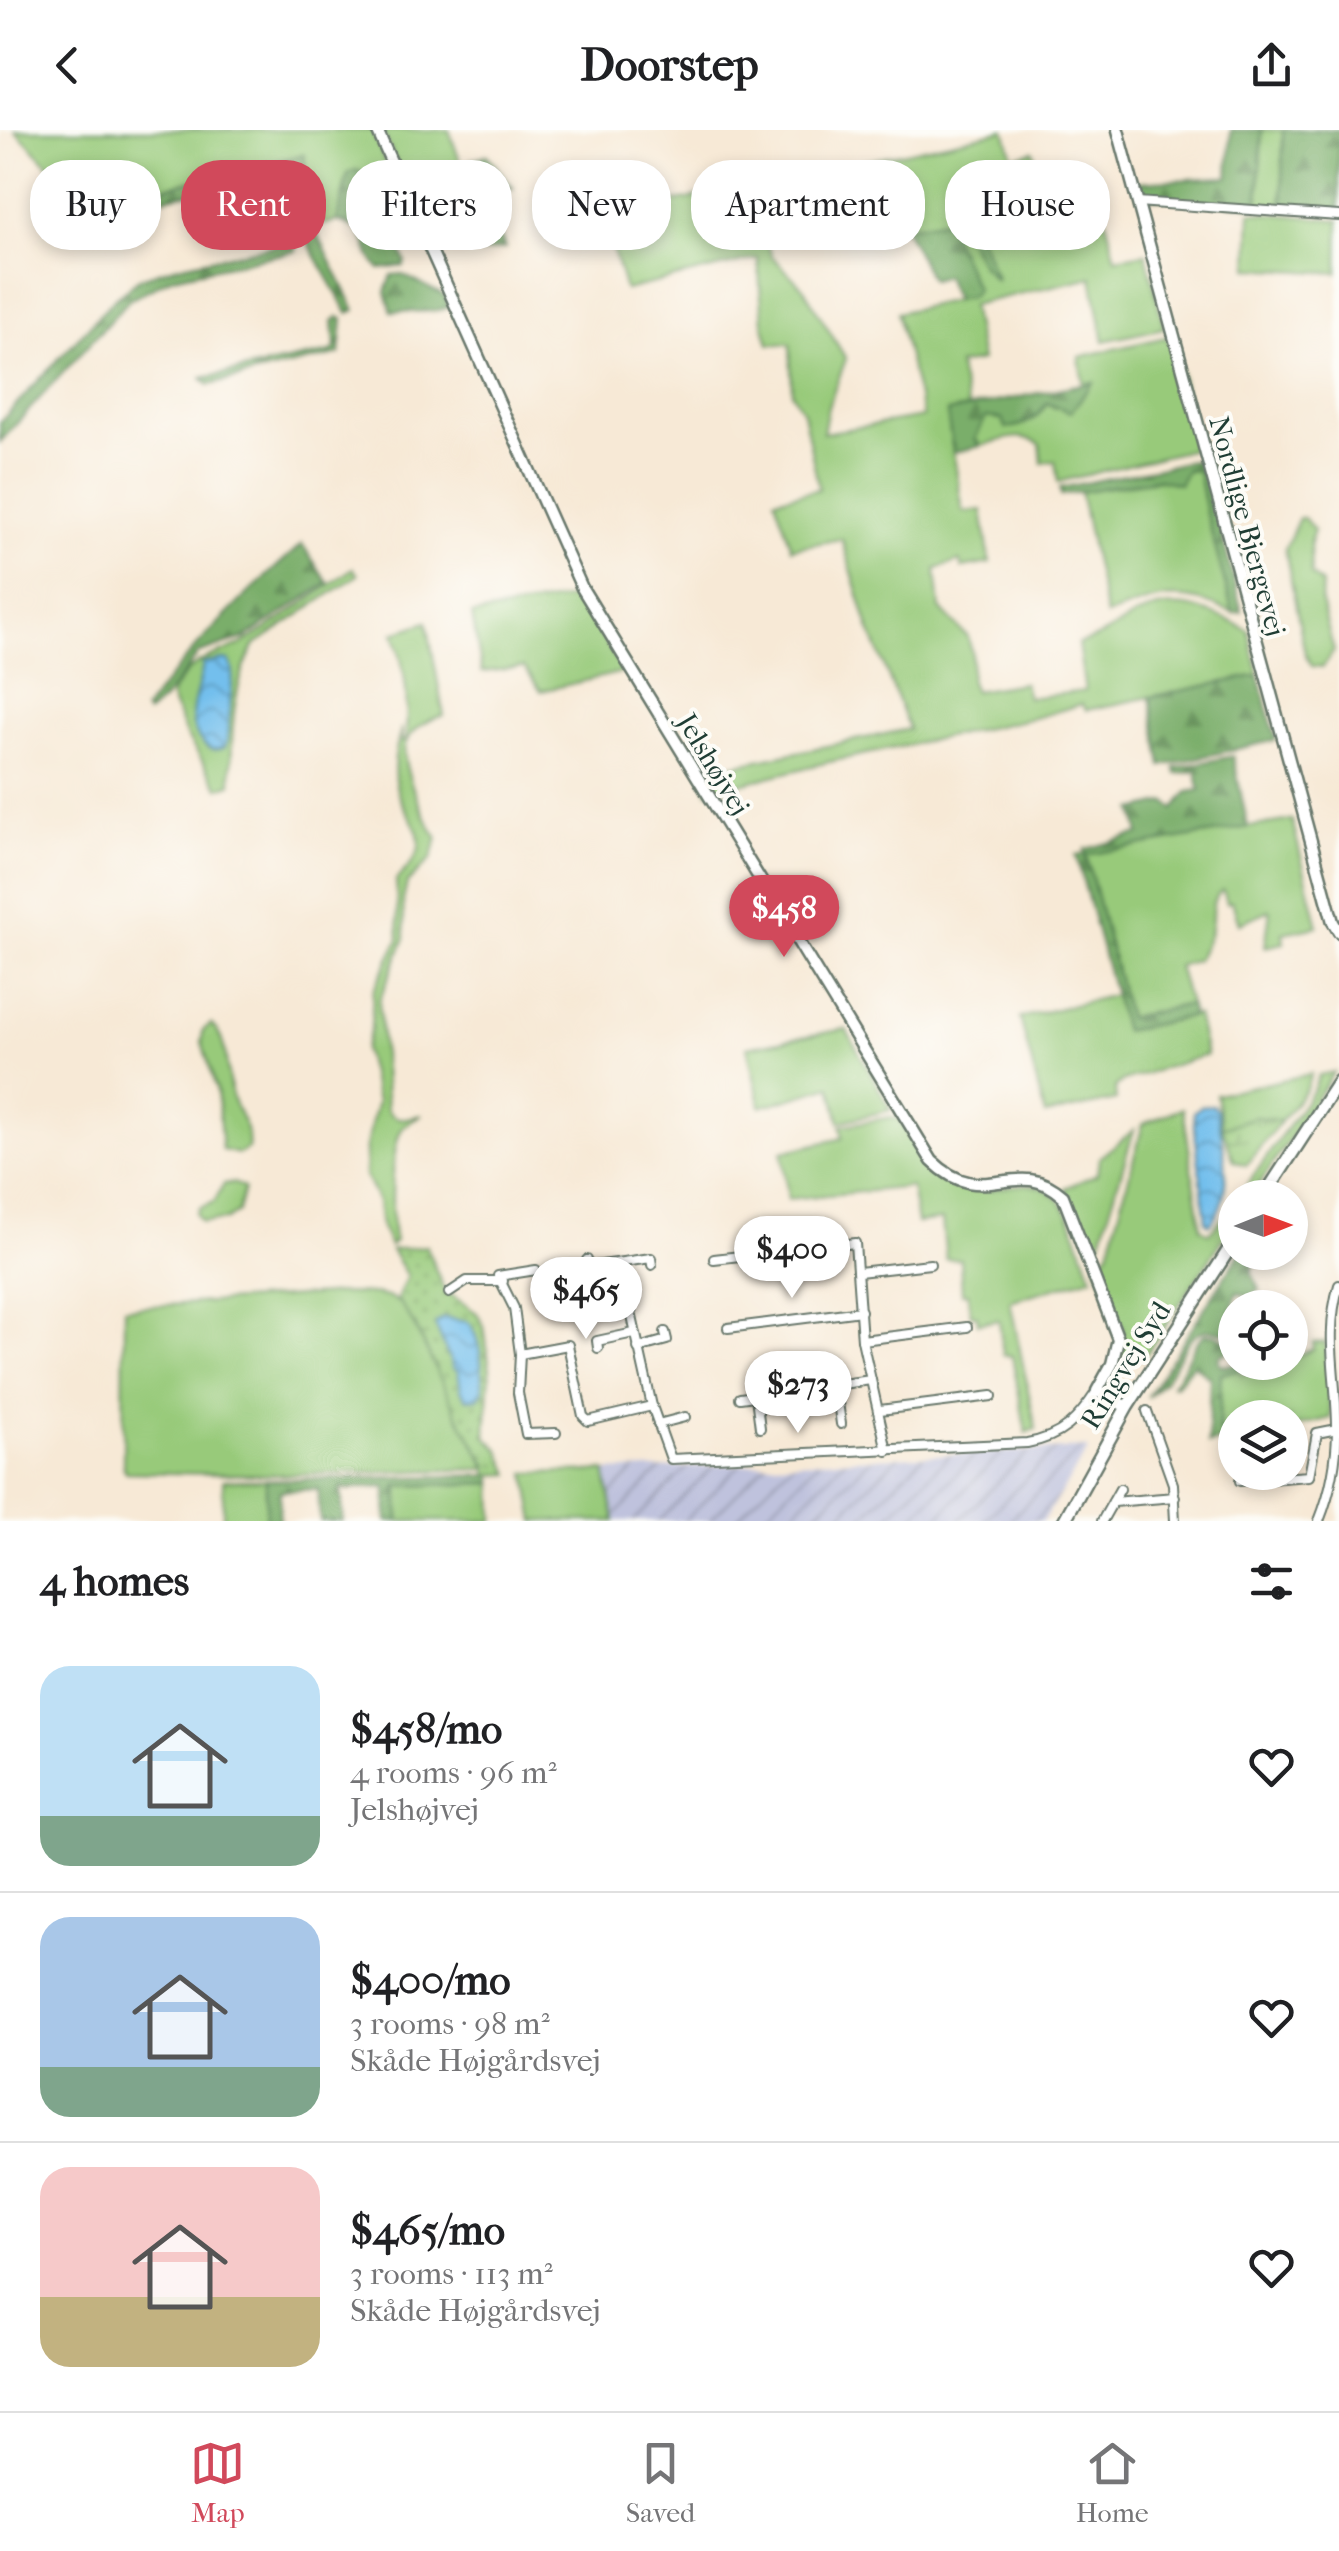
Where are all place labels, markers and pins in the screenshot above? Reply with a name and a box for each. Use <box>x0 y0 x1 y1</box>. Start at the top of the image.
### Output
pin: $458 <box>725 875 843 960</box>
pin: $400 <box>733 1216 851 1301</box>
pin: $465 <box>527 1257 645 1342</box>
pin: $273 <box>739 1351 857 1436</box>

